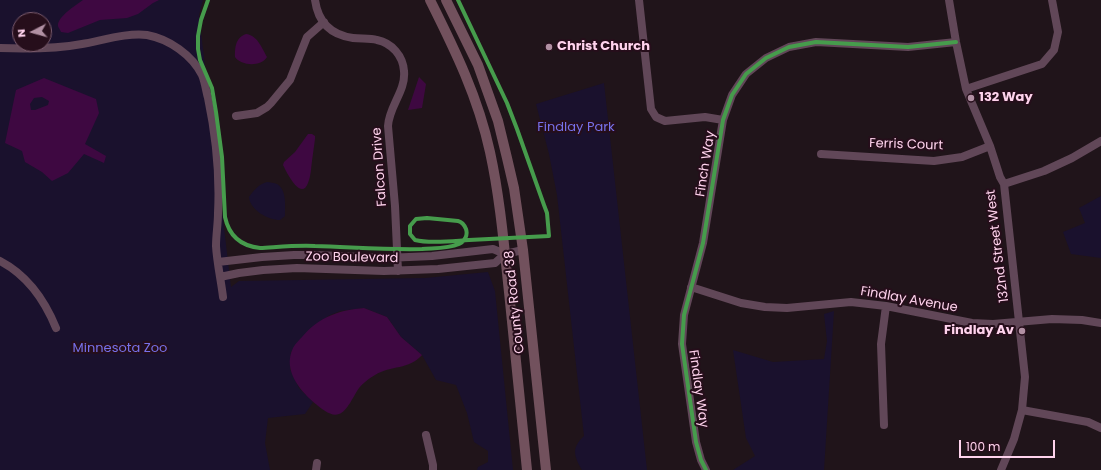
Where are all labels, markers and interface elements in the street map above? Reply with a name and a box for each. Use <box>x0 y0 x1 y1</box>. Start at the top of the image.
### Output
north arrow <box>12 12 52 52</box>
text: N <box>13 28 29 38</box>
place label: Christ Church <box>557 39 650 55</box>
marker: Christ Church <box>544 42 554 52</box>
place label: 132 Way <box>979 90 1033 106</box>
marker: 132 Way <box>966 93 976 103</box>
park label: Findlay Park <box>537 120 615 136</box>
street label: Falcon Drive <box>369 127 391 207</box>
street label: Finch Way <box>693 130 719 198</box>
street label: Ferris Court <box>869 136 943 154</box>
street label: 132nd Street West <box>983 189 1013 303</box>
street label: Zoo Boulevard <box>306 249 398 267</box>
street label: County Road 38 <box>502 250 528 354</box>
street label: Findlay Avenue <box>859 284 959 316</box>
place label: Findlay Av <box>944 323 1014 339</box>
marker: Findlay Av <box>1017 326 1027 336</box>
park label: Minnesota Zoo <box>73 341 167 357</box>
street label: Findlay Way <box>685 349 711 429</box>
scale bar <box>961 432 1057 458</box>
text: 100 m <box>966 438 1000 455</box>

